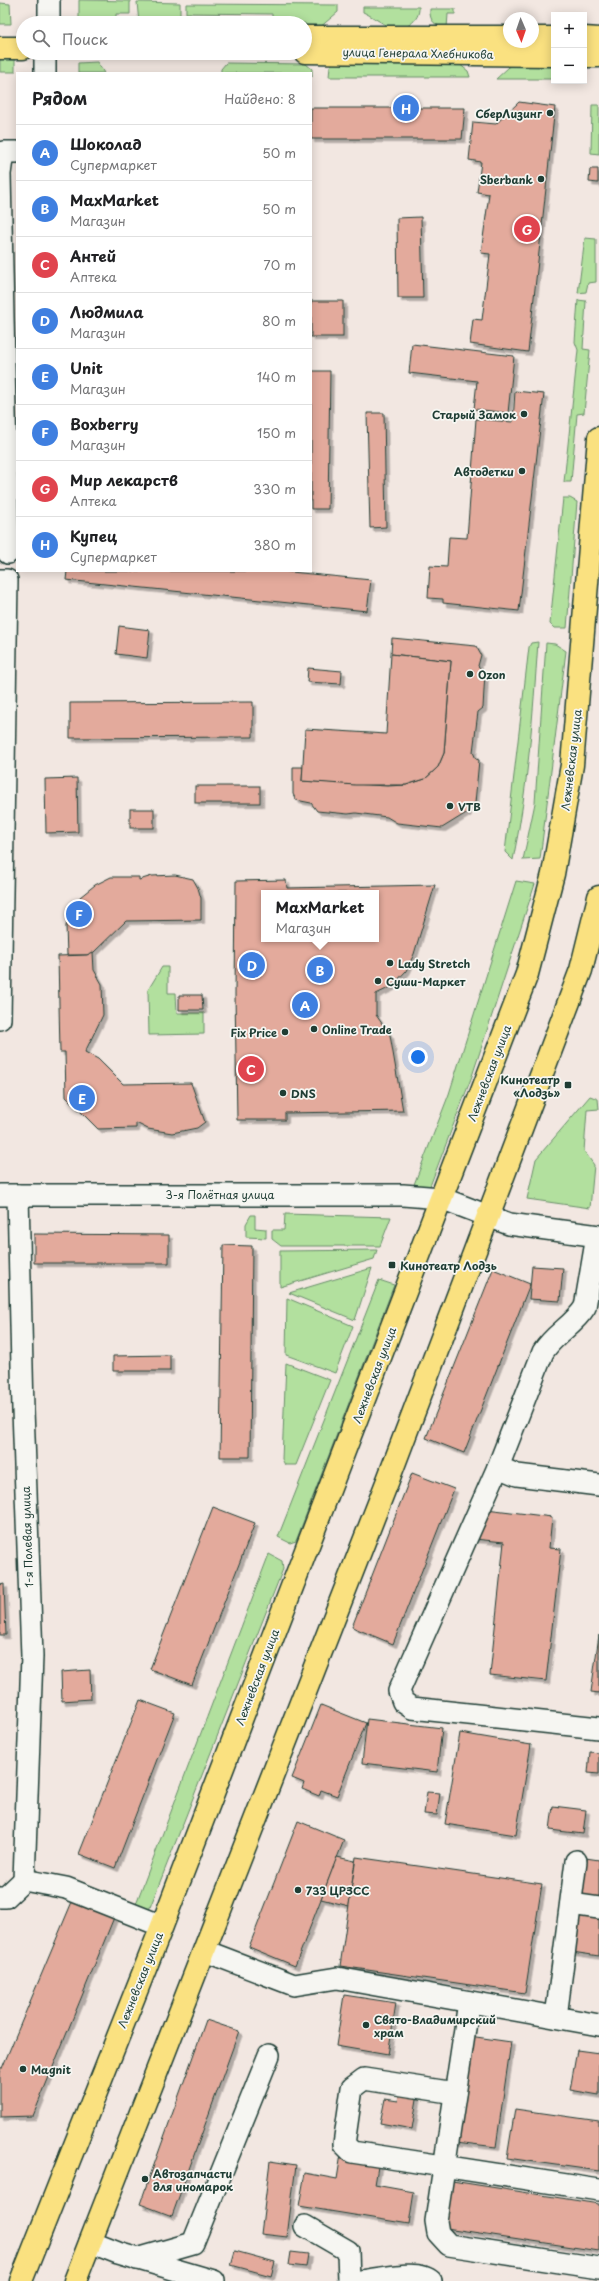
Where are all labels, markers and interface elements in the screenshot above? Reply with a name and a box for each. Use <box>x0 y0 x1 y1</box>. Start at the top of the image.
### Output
north arrow <box>503 12 539 48</box>
map controls <box>551 12 587 84</box>
button: + <box>551 12 587 48</box>
search box <box>16 16 312 60</box>
icon: search <box>30 27 52 49</box>
text: Поиск <box>62 27 108 50</box>
street label: улица Генерала Хлебникова <box>342 43 494 63</box>
button: − <box>551 48 587 84</box>
text: Рядом <box>32 85 87 111</box>
text: Найдено: 8 <box>224 89 296 108</box>
pin: H <box>393 93 419 123</box>
place label: СберЛизинг <box>476 105 543 122</box>
marker: СберЛизинг <box>545 108 555 118</box>
text: Шоколад <box>70 132 141 155</box>
text: A <box>40 143 50 162</box>
text: 50 m <box>262 143 296 162</box>
text: Супермаркет <box>70 155 157 174</box>
place label: Sberbank <box>480 171 534 188</box>
marker: Sberbank <box>536 174 546 184</box>
text: MaxMarket <box>70 188 159 211</box>
text: B <box>41 199 49 218</box>
text: 50 m <box>262 199 296 218</box>
text: Магазин <box>70 211 126 230</box>
pin: G <box>514 214 540 244</box>
text: Антей <box>70 244 116 267</box>
text: C <box>40 255 50 274</box>
text: 70 m <box>263 255 296 274</box>
text: Аптека <box>70 267 117 286</box>
text: Людмила <box>70 300 144 323</box>
text: D <box>40 311 50 330</box>
text: 80 m <box>262 311 296 330</box>
text: Магазин <box>70 323 126 342</box>
text: Unit <box>70 356 103 379</box>
text: E <box>41 367 49 386</box>
text: 140 m <box>257 367 296 386</box>
text: Магазин <box>70 379 126 398</box>
place label: Старый Замок <box>432 406 517 423</box>
marker: Старый Замок <box>519 409 529 419</box>
text: Boxberry <box>70 412 139 435</box>
text: F <box>41 423 49 442</box>
text: 150 m <box>257 423 296 442</box>
text: Магазин <box>70 435 126 454</box>
place label: Автодетки <box>454 463 514 480</box>
marker: Автодетки <box>517 466 527 476</box>
text: Мир лекарств <box>70 468 178 491</box>
text: G <box>40 479 50 498</box>
text: 330 m <box>253 479 296 498</box>
text: Аптека <box>70 491 117 510</box>
text: Купец <box>70 524 117 547</box>
text: H <box>40 535 50 554</box>
text: 380 m <box>253 535 296 554</box>
text: Супермаркет <box>70 547 157 566</box>
place label: Ozon <box>478 666 506 683</box>
marker: Ozon <box>465 669 475 679</box>
street label: Лежневская улица <box>556 708 586 812</box>
place label: VTB <box>458 798 481 815</box>
marker: VTB <box>445 801 455 811</box>
popup <box>261 890 379 942</box>
text: MaxMarket <box>276 895 365 918</box>
pin: F <box>66 899 92 929</box>
text: Магазин <box>276 918 331 937</box>
pin: D <box>239 950 265 980</box>
pin: B <box>307 955 333 985</box>
place label: Lady Stretch <box>398 955 470 972</box>
marker: Lady Stretch <box>385 958 395 968</box>
place label: Суши-Маркет <box>386 973 466 990</box>
marker: Суши-Маркет <box>373 976 383 986</box>
pin: A <box>292 990 318 1020</box>
place label: Online Trade <box>322 1021 392 1038</box>
street label: Лежневская улица <box>463 1022 515 1124</box>
place label: Fix Price <box>231 1024 277 1041</box>
marker: Online Trade <box>309 1024 319 1034</box>
marker: Fix Price <box>280 1027 290 1037</box>
your location <box>408 1047 428 1067</box>
pin: C <box>238 1054 264 1084</box>
place label: Кинотеатр «Лодзь» <box>500 1071 560 1101</box>
marker: Кинотеатр «Лодзь» <box>563 1080 573 1090</box>
pin: E <box>69 1083 95 1113</box>
place label: DNS <box>291 1085 316 1102</box>
marker: DNS <box>278 1088 288 1098</box>
street label: 3-я Полётная улица <box>165 1186 275 1203</box>
place label: Кинотеатр Лодзь <box>400 1257 497 1274</box>
marker: Кинотеатр Лодзь <box>387 1260 397 1270</box>
street label: Лежневская улица <box>348 1324 400 1426</box>
street label: 1-я Полевая улица <box>17 1486 37 1588</box>
street label: Лежневская улица <box>231 1626 283 1728</box>
place label: 733 ЦРЗСС <box>306 1882 369 1899</box>
marker: 733 ЦРЗСС <box>293 1885 303 1895</box>
street label: Лежневская улица <box>113 1929 167 2030</box>
place label: Свято-Владимирский храм <box>374 2011 496 2041</box>
marker: Свято-Владимирский храм <box>361 2020 371 2030</box>
place label: Magnit <box>31 2061 71 2078</box>
marker: Magnit <box>18 2064 28 2074</box>
place label: Автозапчасти для иномарок <box>153 2165 234 2195</box>
marker: Автозапчасти для иномарок <box>140 2174 150 2184</box>

